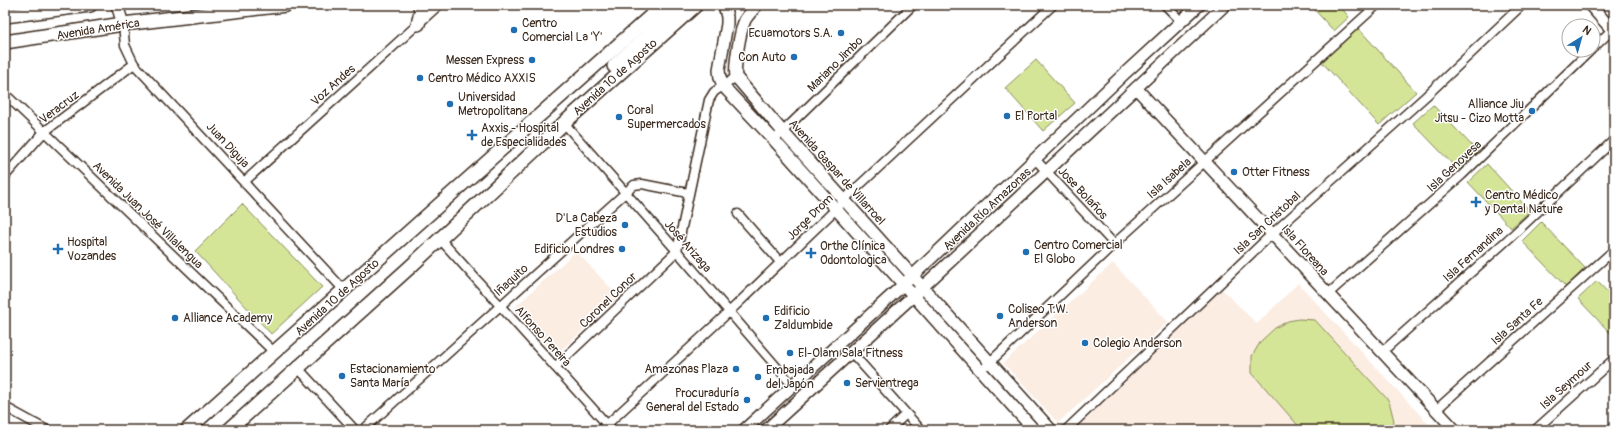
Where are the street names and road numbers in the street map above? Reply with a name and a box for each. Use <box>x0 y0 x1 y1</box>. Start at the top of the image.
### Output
street label: Avenida América <box>56 15 141 43</box>
street label: Mariano Jimbo <box>804 33 867 95</box>
street label: Avenida 10 de Agosto <box>570 35 661 119</box>
street label: Voz Andes <box>308 61 359 109</box>
street label: Veracruz <box>37 88 82 127</box>
street label: Avenida Gaspar de Villarroel <box>785 116 888 228</box>
street label: Juan Diguja <box>203 120 253 171</box>
street label: Isla Genovesa <box>1424 137 1485 195</box>
street label: Isla Isabela <box>1144 154 1195 202</box>
street label: Avenida Juan José Villalengua <box>89 159 206 272</box>
street label: Avenida Río Amazonas <box>940 164 1035 254</box>
street label: Jose Bolaños <box>1054 164 1111 223</box>
street label: Isla San Cristobal <box>1231 188 1304 258</box>
street label: Jorge Drom <box>784 191 837 244</box>
street label: José Arizaga <box>661 217 715 276</box>
street label: Isla Floreana <box>1278 222 1332 279</box>
street label: Isla Fernandina <box>1440 223 1507 285</box>
street label: Avenida 10 de Agosto <box>292 255 383 339</box>
street label: Iñaquito <box>491 261 532 300</box>
street label: Coronel Conor <box>577 269 641 331</box>
street label: Isla Santa Fe <box>1488 294 1546 349</box>
street label: Alfonso Pereira <box>511 303 574 370</box>
street label: Isla Seymour <box>1537 357 1596 413</box>

